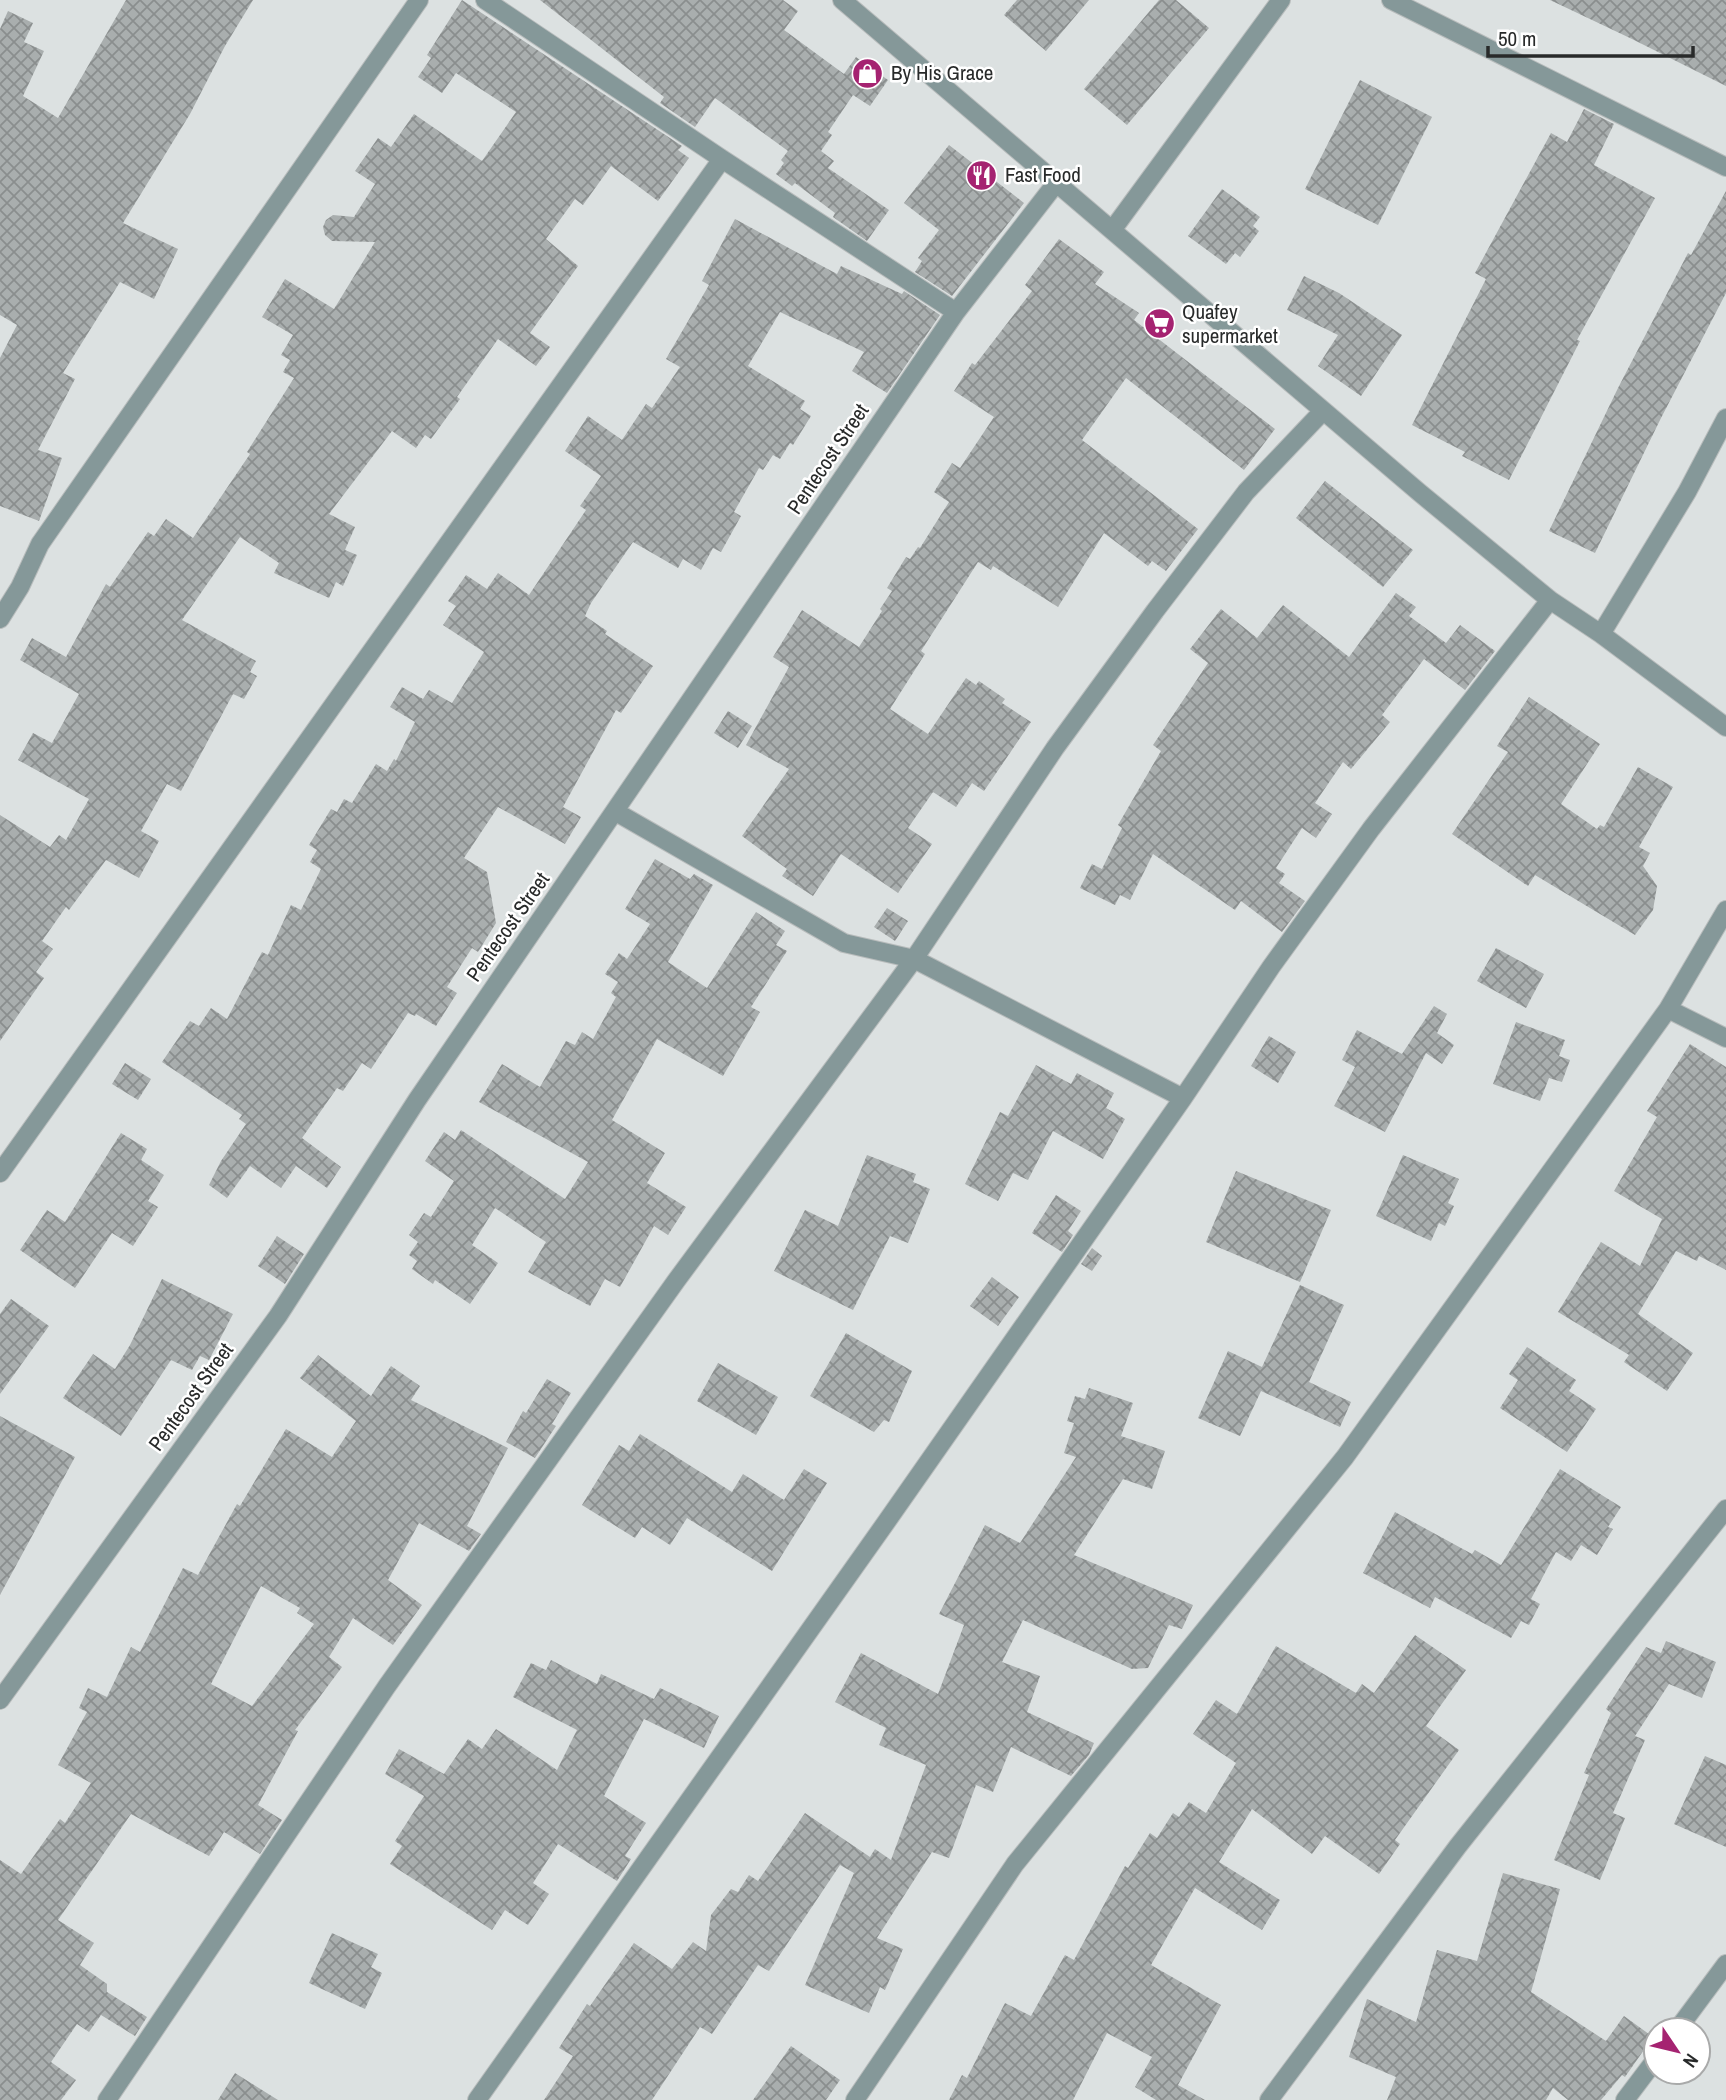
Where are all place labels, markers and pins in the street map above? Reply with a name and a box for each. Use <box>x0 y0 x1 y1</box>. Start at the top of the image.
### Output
shop icon: By His Grace <box>851 56 885 90</box>
place label: By His Grace <box>891 58 993 87</box>
restaurant icon: Fast Food <box>965 158 999 192</box>
place label: Fast Food <box>1005 160 1081 189</box>
place label: Quafey supermarket <box>1182 297 1278 350</box>
supermarket icon: Quafey supermarket <box>1142 307 1176 341</box>

